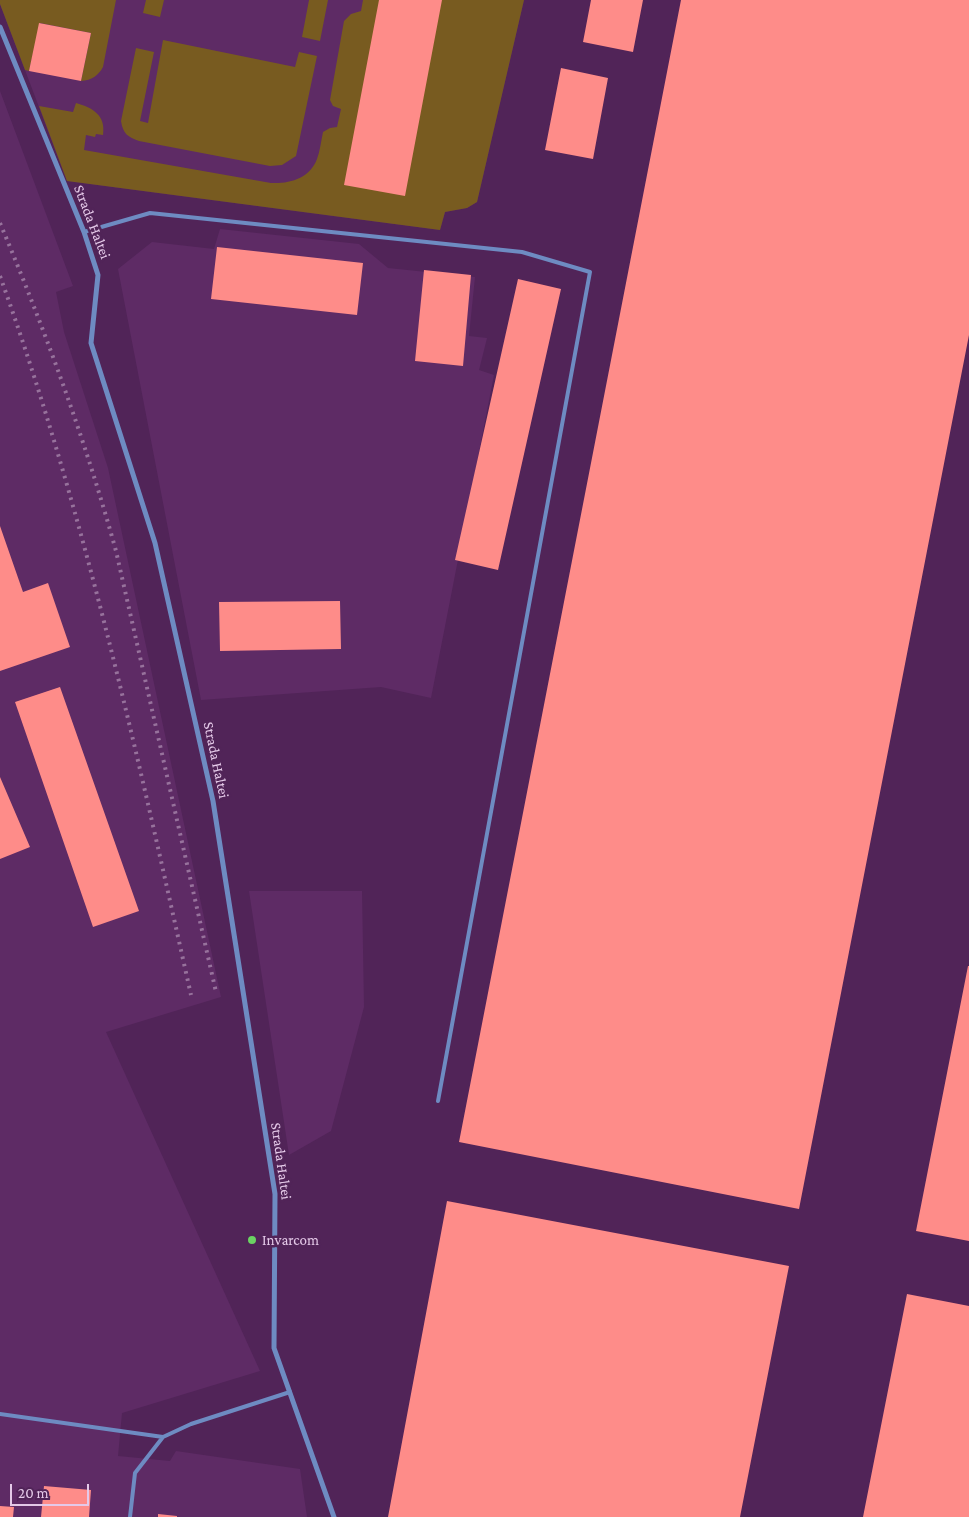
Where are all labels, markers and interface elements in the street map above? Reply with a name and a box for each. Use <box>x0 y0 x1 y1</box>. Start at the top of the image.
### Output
street label: Strada Haltei <box>70 182 114 262</box>
street label: Strada Haltei <box>199 720 233 800</box>
street label: Strada Haltei <box>267 1121 295 1201</box>
place label: Invarcom <box>262 1231 319 1249</box>
marker: Invarcom <box>246 1234 258 1246</box>
scale bar <box>12 1474 91 1506</box>
text: 20 m <box>18 1485 49 1501</box>

